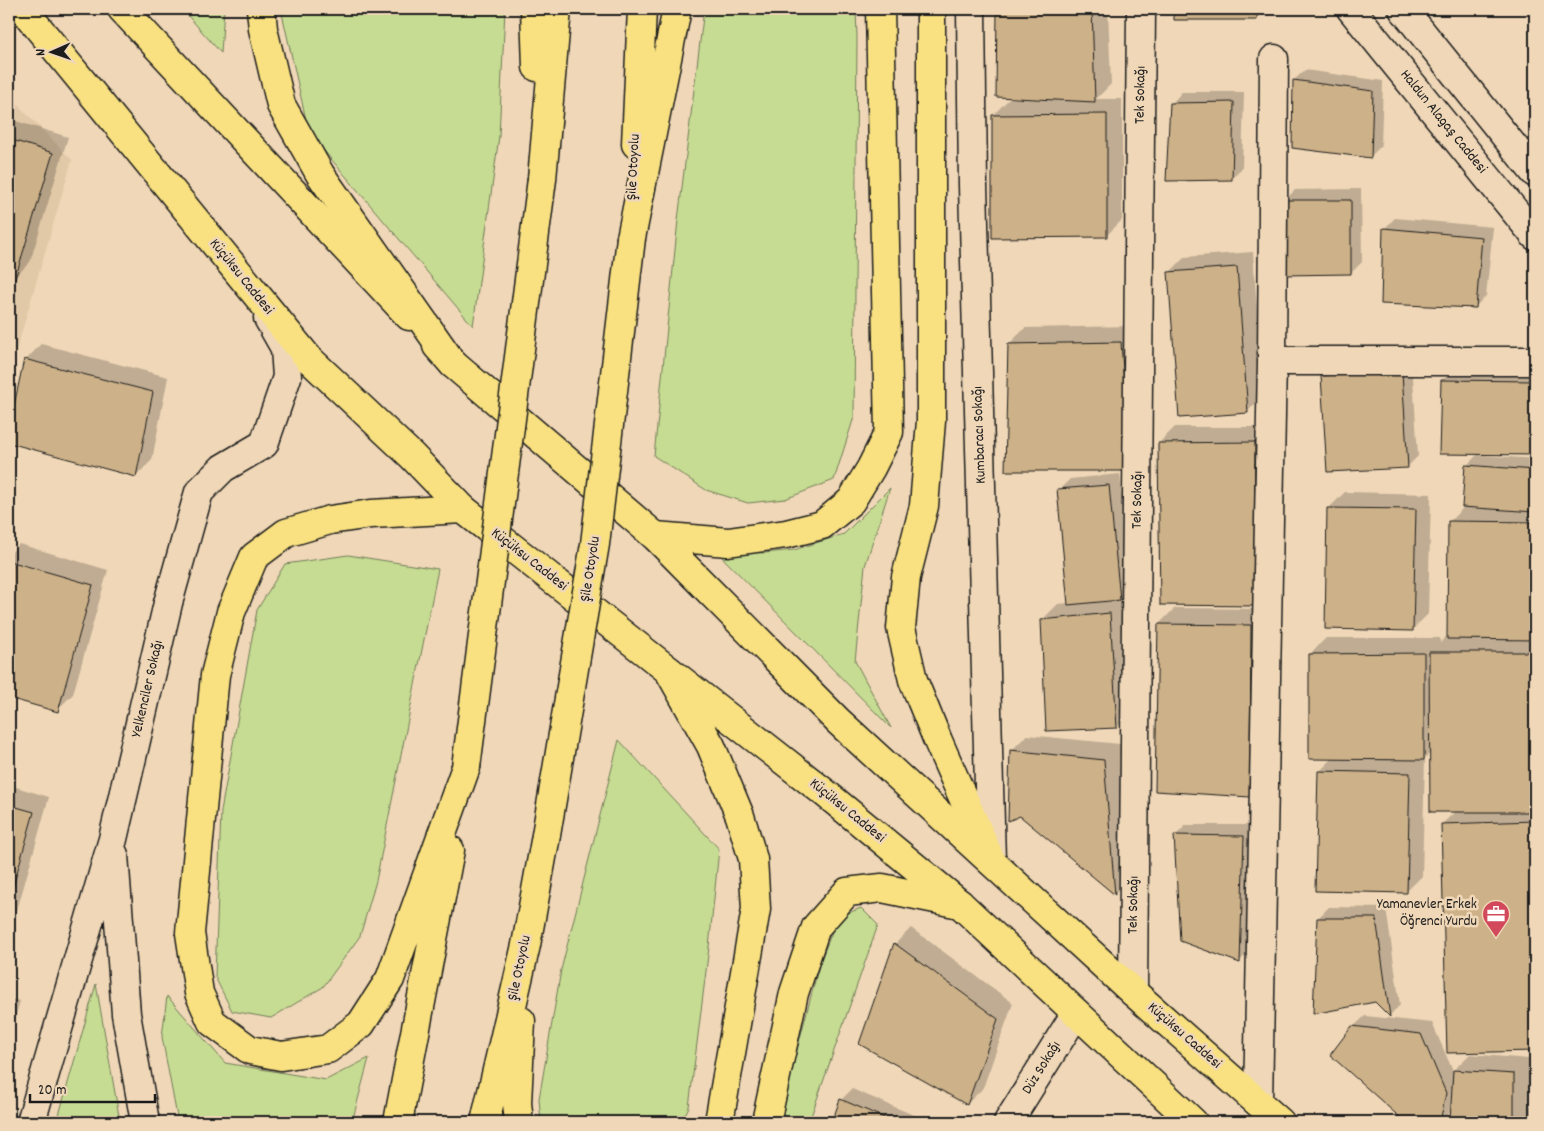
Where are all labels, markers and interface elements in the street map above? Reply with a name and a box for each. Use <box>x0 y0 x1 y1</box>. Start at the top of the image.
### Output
north arrow <box>28 28 78 78</box>
text: N <box>31 48 51 56</box>
street label: Haldun Alagaş Caddesi <box>1394 65 1492 179</box>
street label: Tek Sokağı <box>1129 66 1153 124</box>
street label: Şile Otoyolu <box>621 133 647 201</box>
street label: Küçüksu Caddesi <box>203 234 279 320</box>
street label: Kumbaracı Sokağı <box>967 385 993 484</box>
street label: Tek Sokağı <box>1126 471 1150 529</box>
street label: Küçüksu Caddesi <box>486 523 572 597</box>
street label: Şile Otoyolu <box>575 535 607 603</box>
street label: Yelkenciler Sokağı <box>126 638 170 740</box>
street label: Küçüksu Caddesi <box>804 773 890 849</box>
street label: Tek Sokağı <box>1122 876 1146 934</box>
place label: Yamanevler Erkek Öğrenci Yurdu <box>1377 894 1477 933</box>
office icon: Yamanevler Erkek Öğrenci Yurdu <box>1481 899 1511 938</box>
street label: Şile Otoyolu <box>502 933 538 1003</box>
street label: Küçüksu Caddesi <box>1142 997 1226 1075</box>
street label: Düz Sokağı <box>1017 1037 1067 1099</box>
scale bar <box>30 1071 155 1103</box>
text: 20 m <box>38 1080 66 1102</box>

